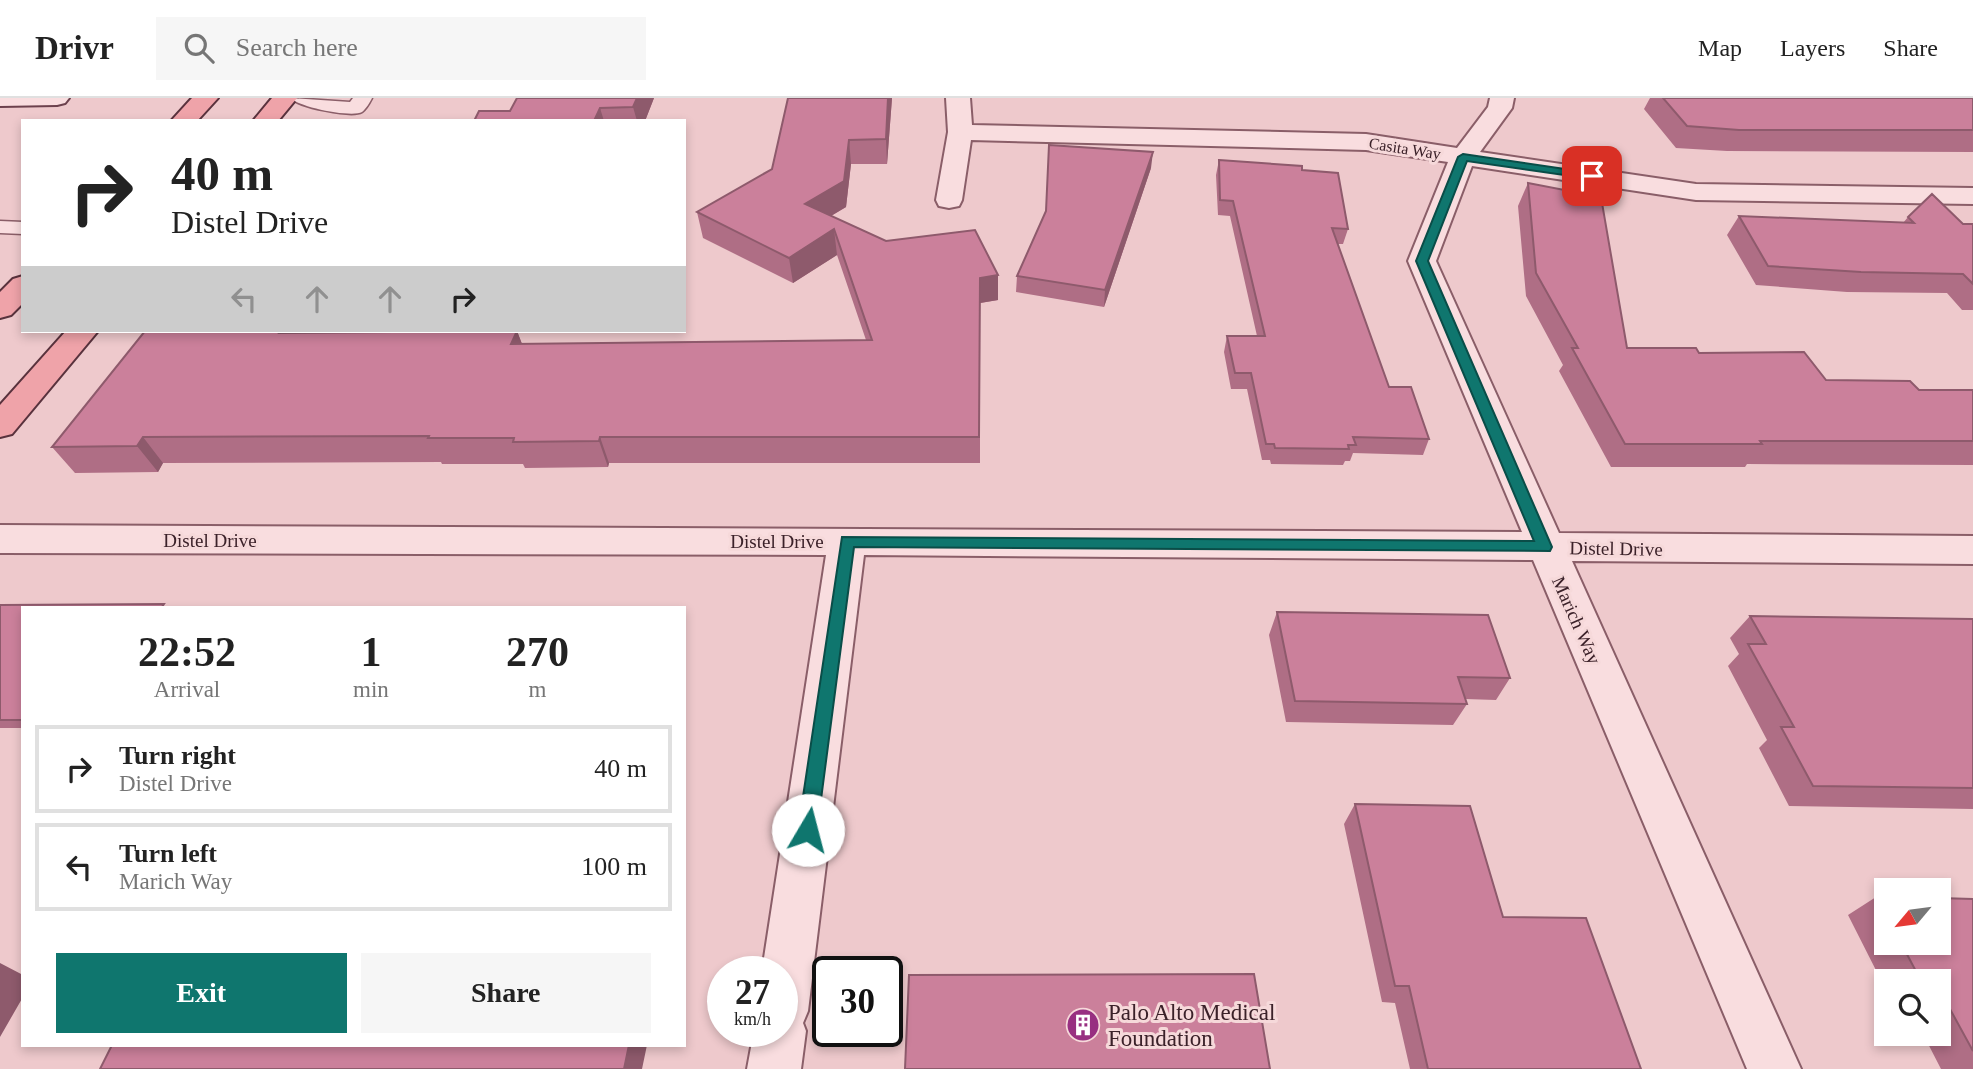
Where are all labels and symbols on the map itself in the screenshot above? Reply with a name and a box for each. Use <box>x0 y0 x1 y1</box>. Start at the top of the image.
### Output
street label: Casita Way <box>1368 134 1442 164</box>
pin <box>1562 146 1622 206</box>
street label: Distel Drive <box>163 530 257 551</box>
street label: Distel Drive <box>730 531 824 552</box>
street label: Distel Drive <box>1569 537 1663 560</box>
street label: Marich Way <box>1548 573 1605 668</box>
position arrow <box>771 793 845 867</box>
north arrow <box>1874 878 1951 956</box>
speed limit sign: 30 <box>812 956 903 1047</box>
place label: Palo Alto Medical Foundation <box>1108 1000 1275 1051</box>
building icon: Palo Alto Medical Foundation <box>1064 1006 1102 1044</box>

